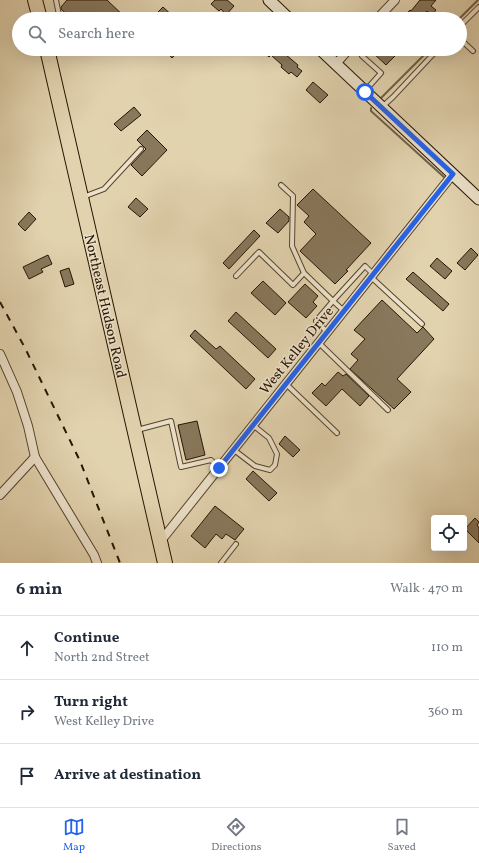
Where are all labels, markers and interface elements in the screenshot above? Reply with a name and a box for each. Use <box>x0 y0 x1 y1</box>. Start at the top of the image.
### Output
search box <box>12 12 467 56</box>
icon: search <box>26 23 48 45</box>
text: Search here <box>58 24 135 45</box>
route start <box>356 83 374 101</box>
street label: Northeast Hudson Road <box>79 233 130 380</box>
street label: West Kelley Drive <box>256 303 339 399</box>
route end <box>210 459 228 477</box>
map controls <box>431 515 467 551</box>
button: locate <box>431 515 467 551</box>
text: 6 min <box>16 578 62 601</box>
text: Walk · 470 m <box>390 580 463 598</box>
text: Continue <box>54 628 119 649</box>
icon: ahead <box>16 637 38 659</box>
text: 110 m <box>431 639 463 657</box>
text: North 2nd Street <box>54 649 150 667</box>
text: Turn right <box>54 692 128 713</box>
icon: right <box>16 701 38 723</box>
text: 360 m <box>428 703 463 721</box>
text: West Kelley Drive <box>54 713 154 731</box>
icon: arrive <box>16 765 38 787</box>
text: Arrive at destination <box>54 765 201 786</box>
tab: Map <box>63 816 85 855</box>
tab: Directions <box>211 816 262 855</box>
tab: Saved <box>388 816 416 855</box>

